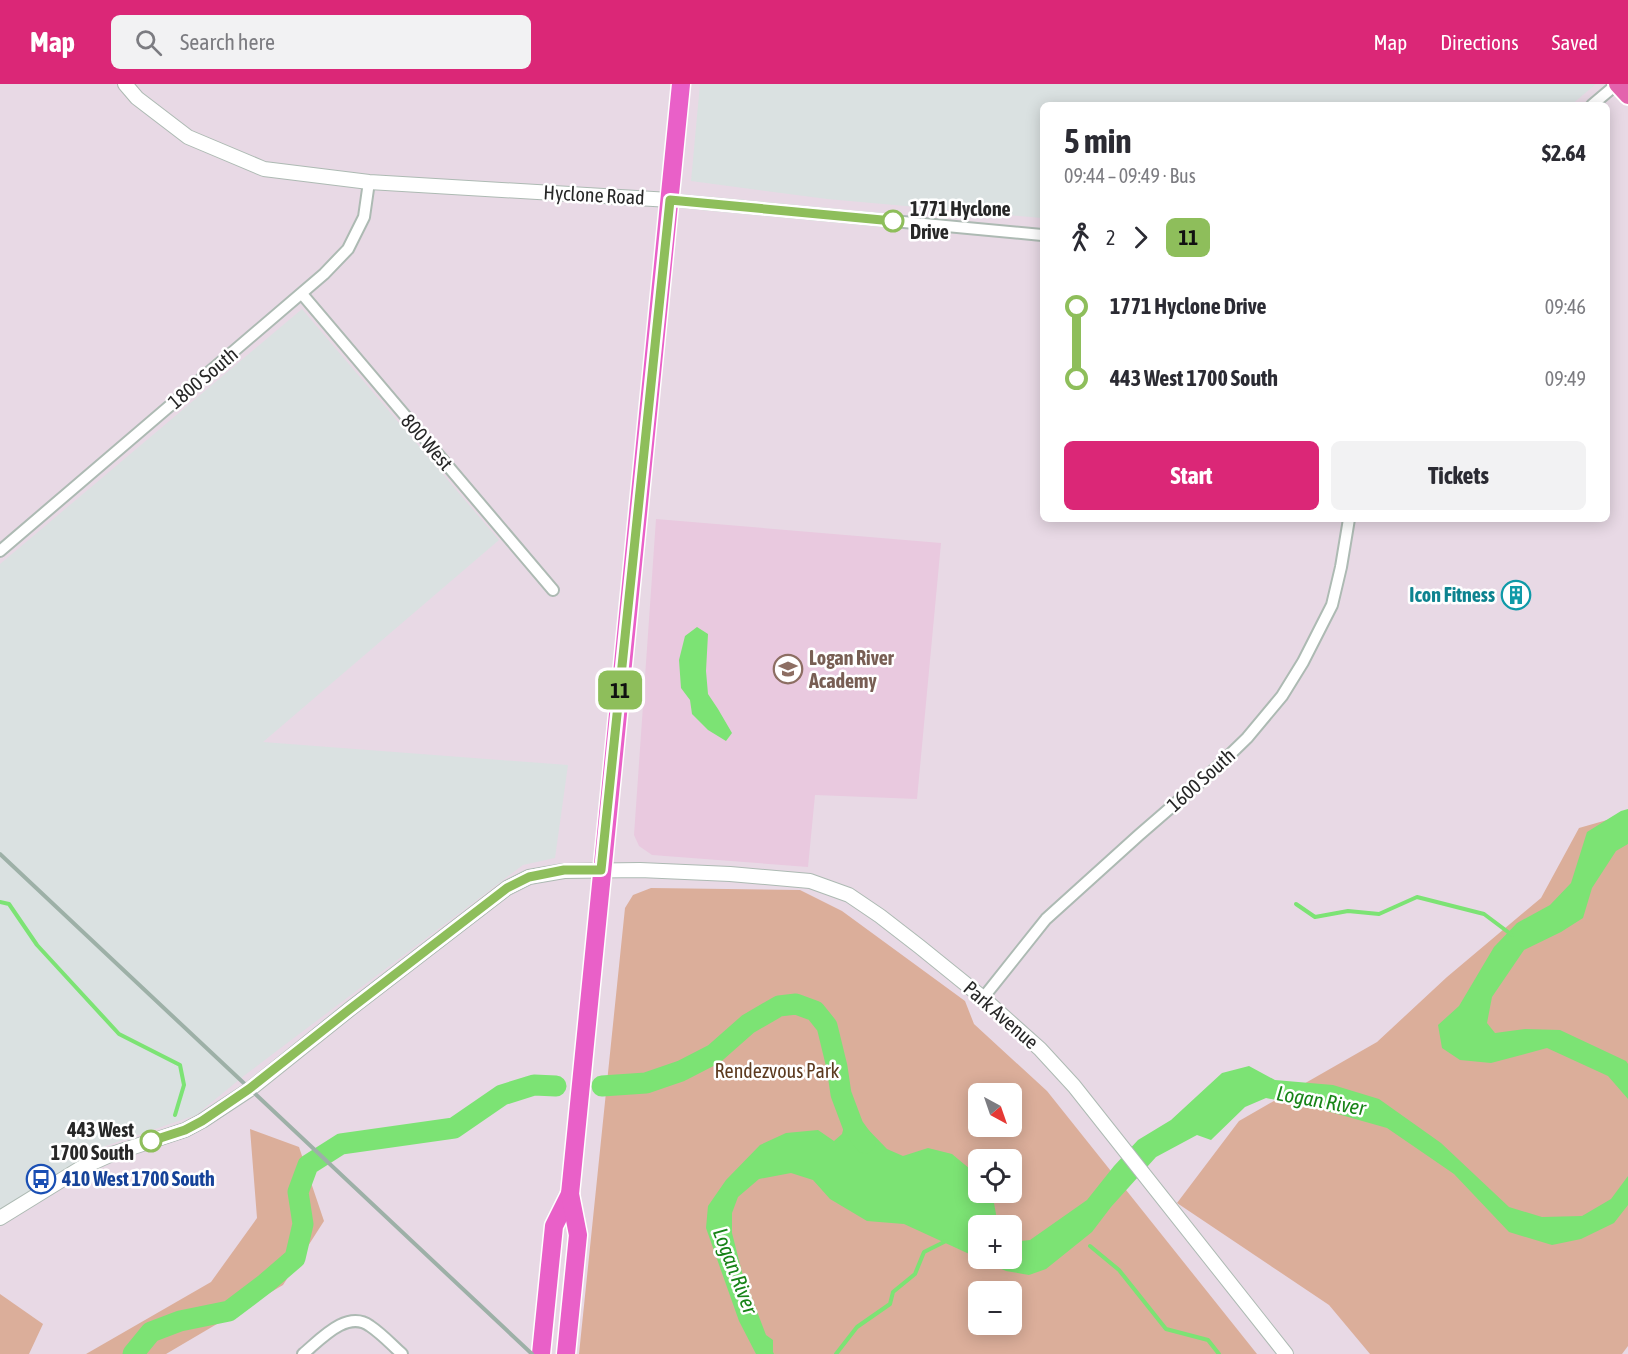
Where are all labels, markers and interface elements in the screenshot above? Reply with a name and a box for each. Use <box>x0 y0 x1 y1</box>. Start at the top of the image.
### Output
search box <box>111 15 531 69</box>
text: Map <box>30 26 75 58</box>
icon: search <box>132 26 165 59</box>
text: Search here <box>180 29 275 55</box>
text: Map <box>1373 30 1407 54</box>
text: Directions <box>1440 30 1519 54</box>
text: Saved <box>1552 30 1598 54</box>
text: 5 min <box>1064 122 1131 160</box>
text: $2.64 <box>1542 140 1586 166</box>
text: 09:44 – 09:49 · Bus <box>1064 164 1196 187</box>
street label: Hyclone Road <box>543 180 645 209</box>
place label: 1771 Hyclone Drive <box>910 197 1011 243</box>
marker: 1771 Hyclone Drive <box>882 210 904 232</box>
icon: walk <box>1064 221 1097 254</box>
icon: forward <box>1124 221 1157 254</box>
text: 11 <box>1178 225 1198 249</box>
text: 2 <box>1106 226 1115 249</box>
text: 1771 Hyclone Drive <box>1110 293 1266 319</box>
text: 09:46 <box>1545 295 1586 318</box>
street label: 1800 South <box>163 342 242 413</box>
text: 443 West 1700 South <box>1110 365 1278 391</box>
text: 09:49 <box>1545 367 1586 390</box>
street label: 800 West <box>397 409 458 475</box>
button: Start <box>1064 441 1319 510</box>
button: Tickets <box>1331 441 1586 510</box>
building icon: Icon Fitness <box>1500 579 1532 611</box>
place label: Icon Fitness <box>1409 583 1495 606</box>
place label: Logan River Academy <box>808 646 895 692</box>
school or university icon: Logan River Academy <box>772 653 804 685</box>
line badge: 11 <box>593 670 647 710</box>
text: 11 <box>610 678 630 702</box>
street label: 1600 South <box>1162 743 1239 816</box>
street label: Park Avenue <box>959 976 1043 1053</box>
park label: Rendezvous Park <box>715 1059 840 1082</box>
water label: Logan River <box>1275 1080 1368 1120</box>
north arrow <box>968 1083 1022 1137</box>
map controls <box>968 1083 1022 1335</box>
place label: 443 West 1700 South <box>51 1118 134 1164</box>
marker: 443 West 1700 South <box>140 1130 162 1152</box>
button: locate <box>968 1149 1022 1203</box>
bus stop icon: 410 West 1700 South <box>25 1163 57 1195</box>
place label: 410 West 1700 South <box>61 1167 215 1190</box>
button: + <box>968 1215 1022 1269</box>
water label: Logan River <box>709 1224 764 1318</box>
button: − <box>968 1281 1022 1335</box>

